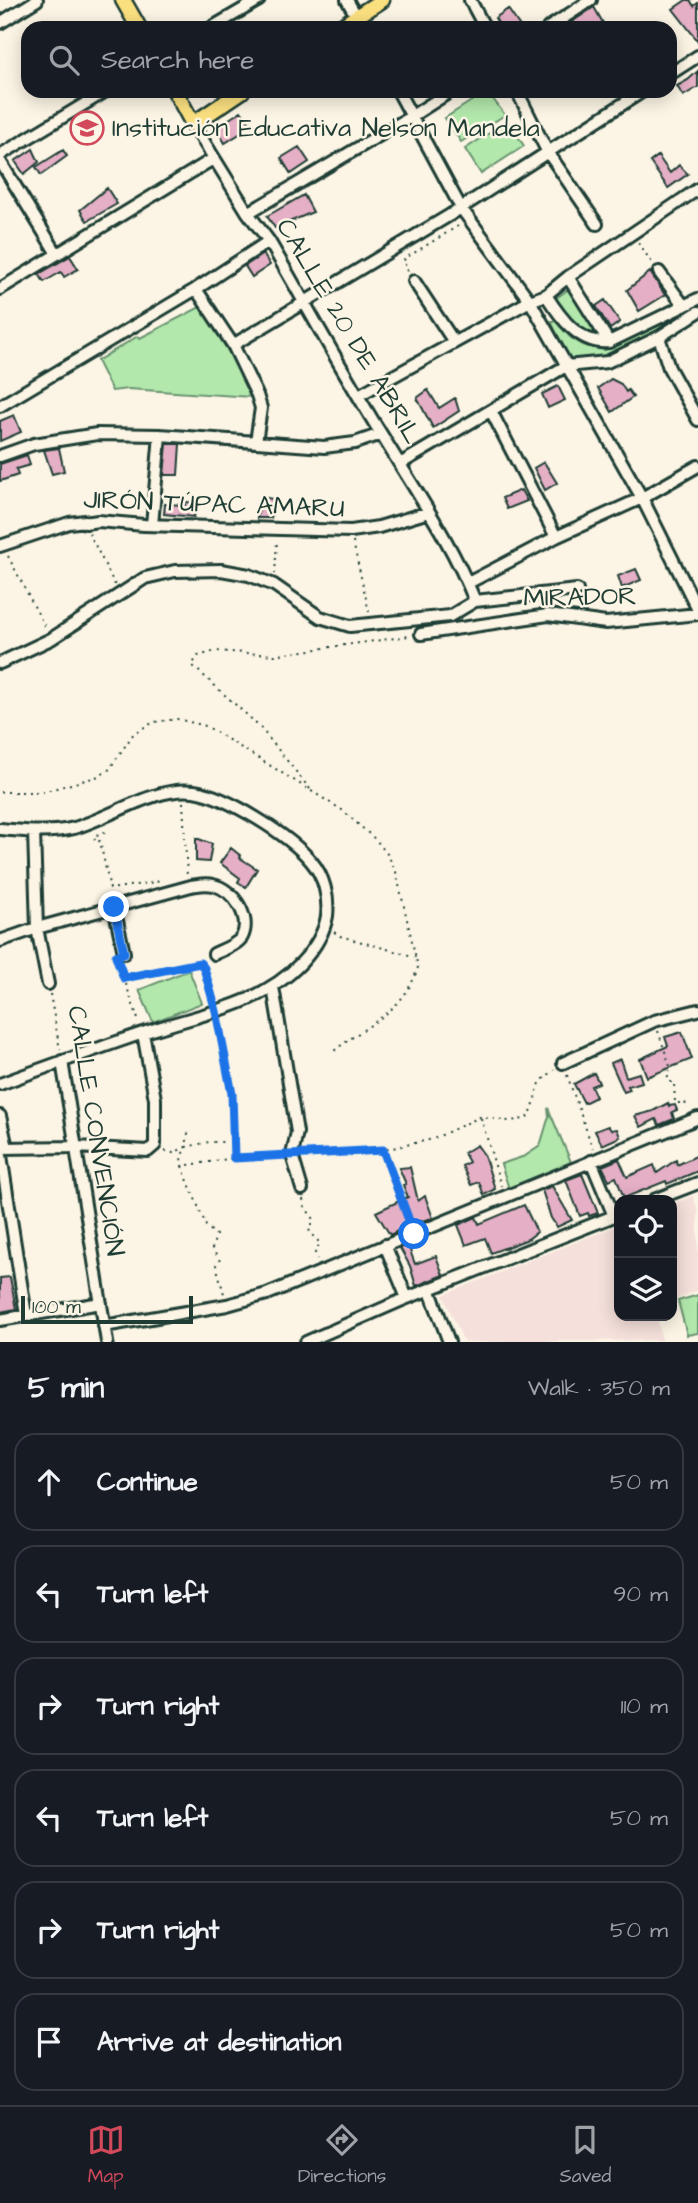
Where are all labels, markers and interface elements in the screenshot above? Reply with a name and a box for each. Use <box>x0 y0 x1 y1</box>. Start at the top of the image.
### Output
search box <box>21 21 677 98</box>
icon: search <box>45 41 83 79</box>
text: Search here <box>101 42 254 78</box>
school or university icon: Institución Educativa Nelson Mandela <box>68 109 106 147</box>
place label: Institución Educativa Nelson Mandela <box>112 110 540 146</box>
street label: CALLE 20 DE ABRIL <box>267 212 431 450</box>
street label: JIRÓN TÚPAC AMARU <box>83 481 345 527</box>
street label: MIRADOR <box>523 578 637 616</box>
route end <box>98 891 129 922</box>
street label: CALLE CONVENCIÓN <box>58 1003 134 1259</box>
map controls <box>614 1195 677 1321</box>
button: locate <box>614 1195 677 1258</box>
route start <box>398 1218 429 1249</box>
button: layers <box>614 1258 677 1321</box>
scale bar <box>21 1293 192 1325</box>
text: 100 m <box>32 1294 81 1321</box>
text: 5 min <box>28 1367 104 1409</box>
text: Walk · 350 m <box>528 1372 670 1404</box>
icon: ahead <box>30 1463 68 1501</box>
text: Continue <box>97 1464 198 1500</box>
text: 50 m <box>610 1466 668 1498</box>
icon: left <box>30 1575 68 1613</box>
text: Turn left <box>97 1576 208 1612</box>
text: 90 m <box>613 1578 668 1610</box>
icon: right <box>30 1687 68 1725</box>
text: Turn right <box>97 1688 219 1724</box>
text: 110 m <box>620 1690 668 1722</box>
icon: left <box>30 1799 68 1837</box>
text: Turn left <box>97 1800 208 1836</box>
text: 50 m <box>610 1802 668 1834</box>
icon: right <box>30 1911 68 1949</box>
text: Turn right <box>97 1912 219 1948</box>
text: 50 m <box>610 1914 668 1946</box>
icon: arrive <box>30 2023 68 2061</box>
text: Arrive at destination <box>97 2024 342 2060</box>
tab: Map <box>87 2121 125 2190</box>
tab: Directions <box>298 2121 386 2190</box>
tab: Saved <box>560 2121 611 2190</box>

